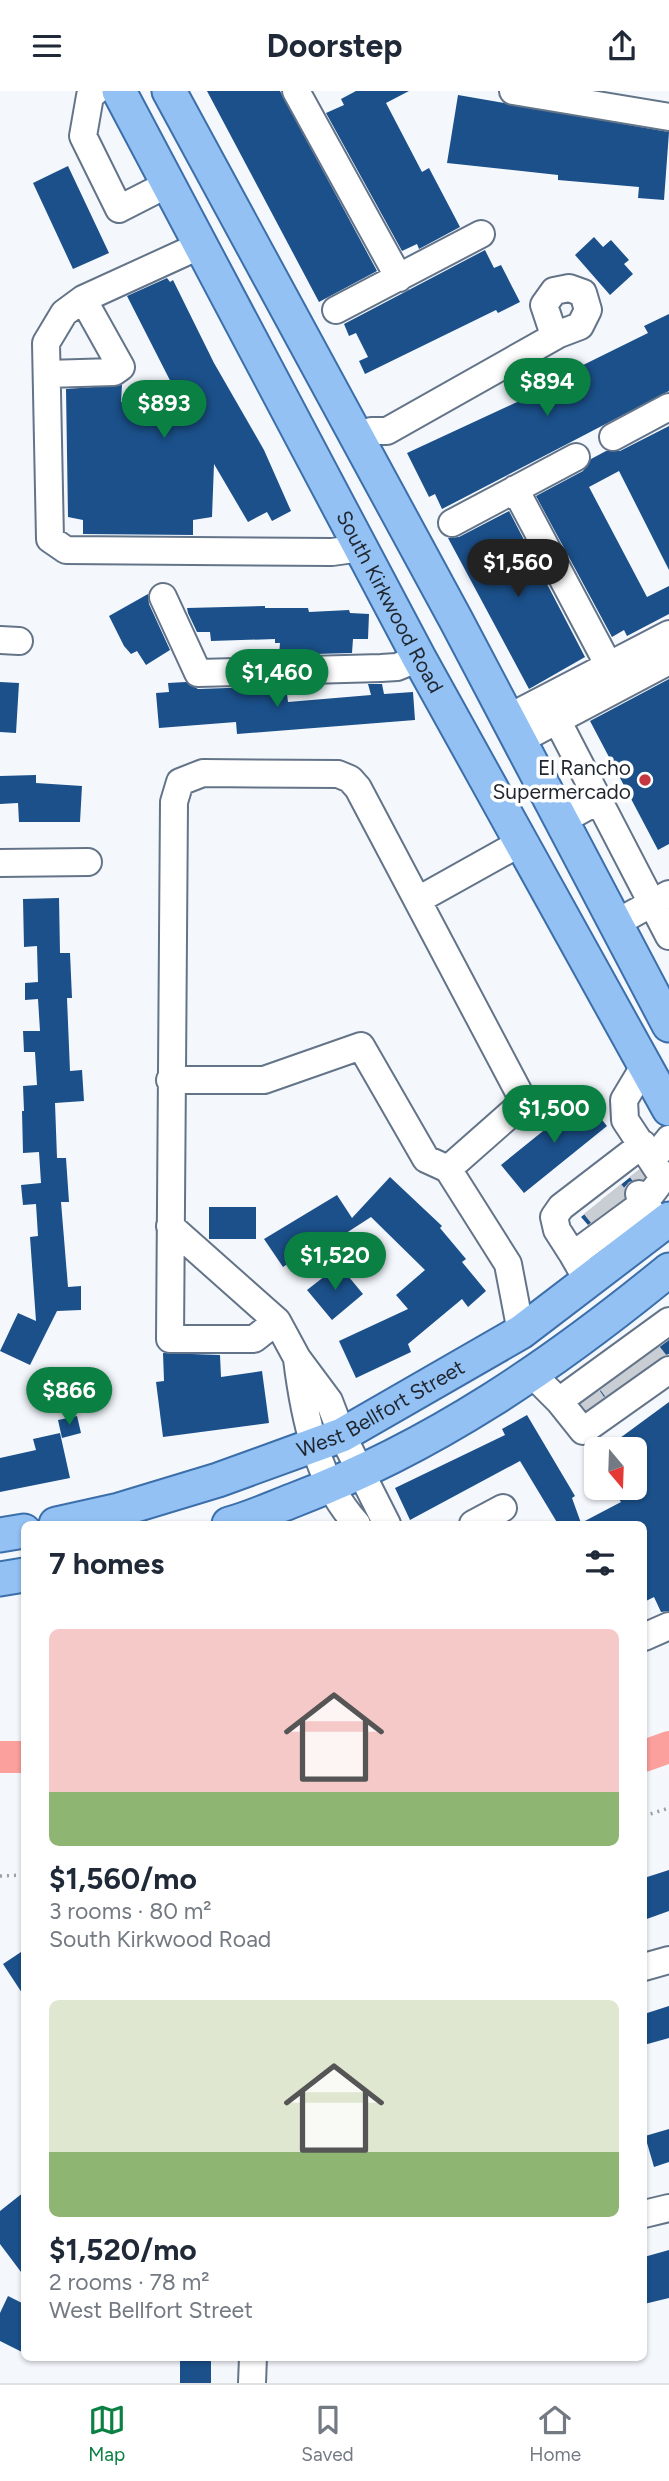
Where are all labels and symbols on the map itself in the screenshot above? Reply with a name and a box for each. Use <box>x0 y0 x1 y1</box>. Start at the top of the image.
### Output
pin: $894 <box>506 359 588 418</box>
pin: $893 <box>123 381 205 440</box>
street label: South Kirkwood Road <box>331 506 449 697</box>
pin: $1,560 <box>461 539 575 599</box>
pin: $1,460 <box>220 649 334 709</box>
place label: El Rancho Supermercado <box>492 755 631 804</box>
marker: El Rancho Supermercado <box>637 772 653 788</box>
pin: $1,500 <box>497 1086 611 1145</box>
pin: $1,520 <box>278 1233 392 1292</box>
street label: West Bellfort Street <box>293 1354 469 1462</box>
pin: $866 <box>28 1367 110 1427</box>
north arrow <box>584 1437 648 1500</box>

